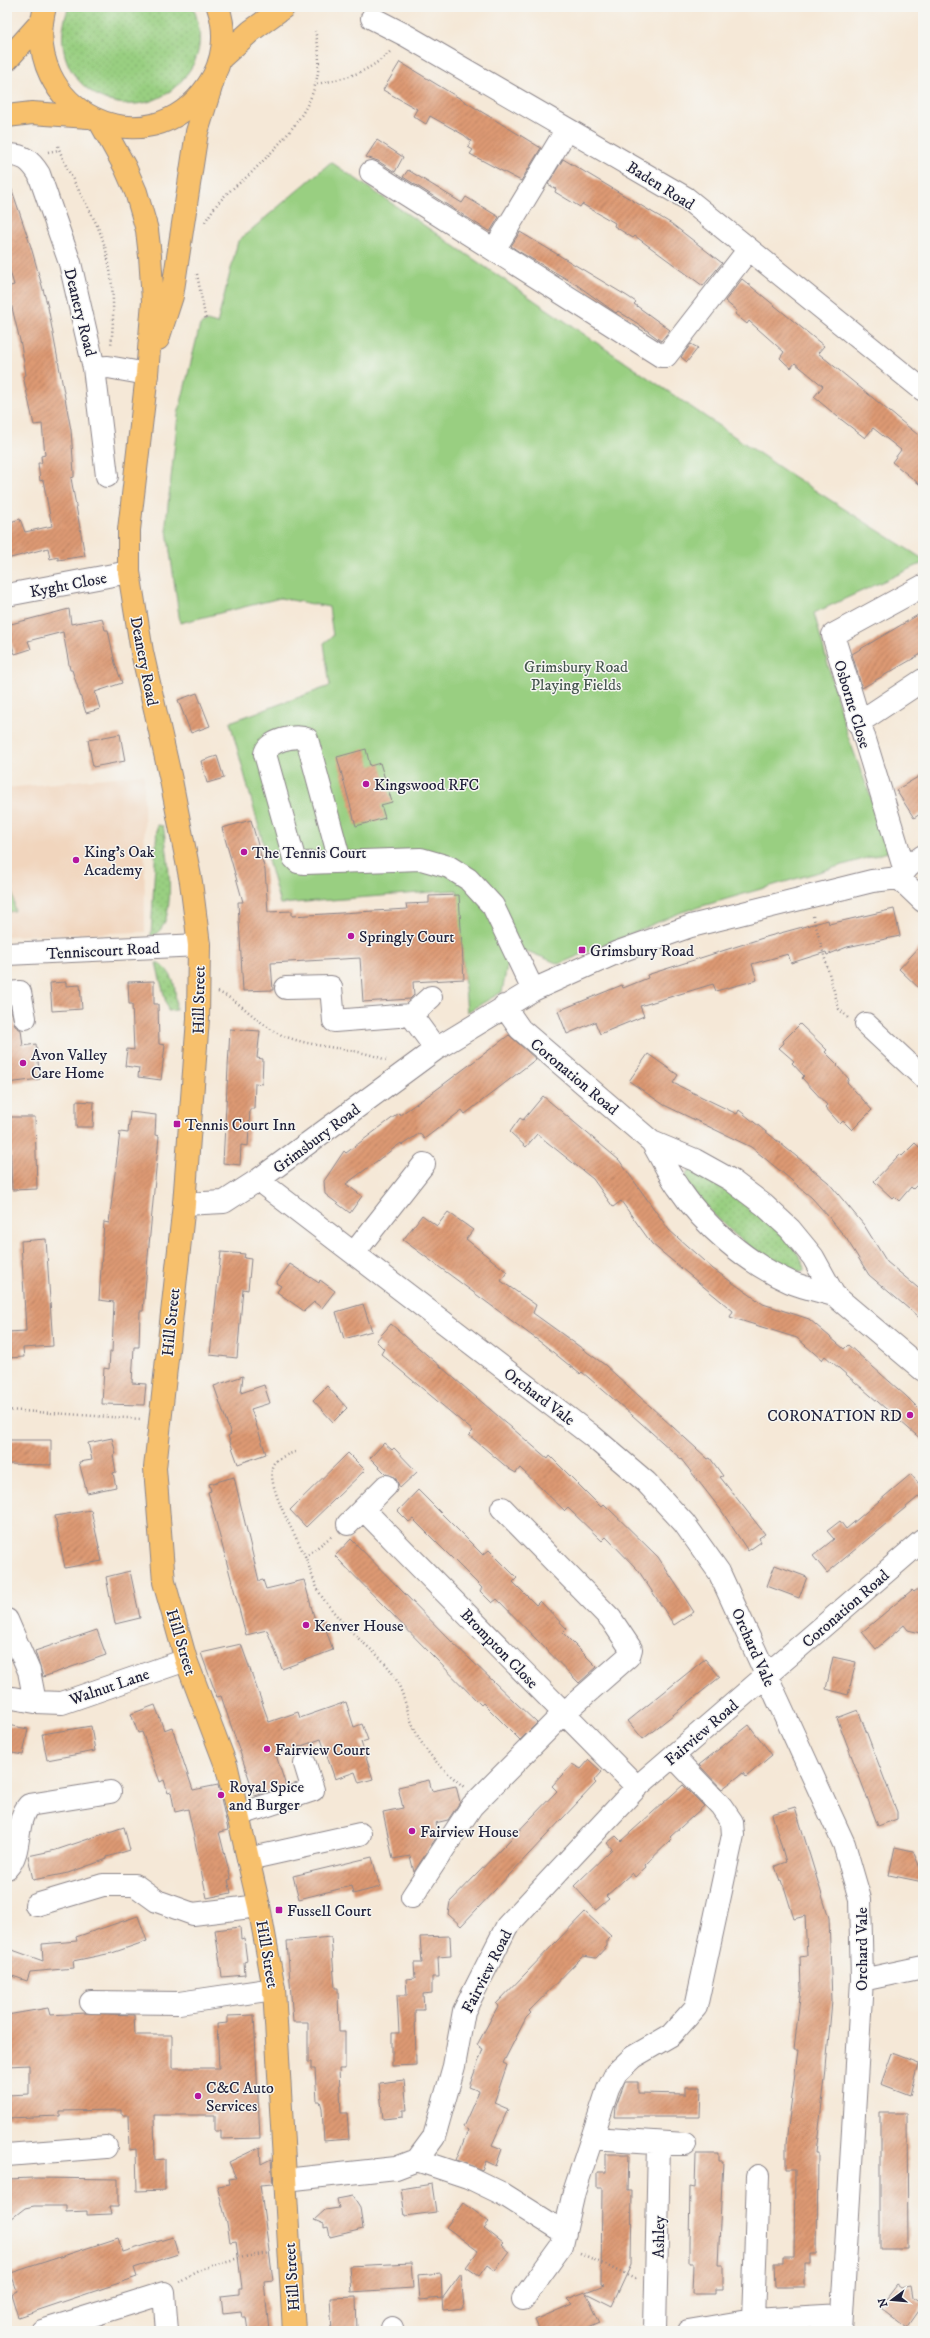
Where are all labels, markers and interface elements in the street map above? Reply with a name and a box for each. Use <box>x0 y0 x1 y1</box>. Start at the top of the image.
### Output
street label: Baden Road <box>623 157 698 215</box>
street label: Deanery Road <box>59 266 101 359</box>
street label: Kyght Close <box>28 568 109 602</box>
street label: Deanery Road <box>126 615 162 707</box>
park label: Grimsbury Road Playing Fields <box>524 657 628 695</box>
street label: Osborne Close <box>829 658 875 751</box>
place label: Kingswood RFC <box>374 775 479 795</box>
marker: Kingswood RFC <box>361 779 371 789</box>
place label: King's Oak Academy <box>84 842 154 880</box>
place label: The Tennis Court <box>252 843 366 863</box>
marker: The Tennis Court <box>239 847 249 857</box>
marker: King's Oak Academy <box>71 855 81 865</box>
place label: Springly Court <box>359 927 454 947</box>
marker: Springly Court <box>346 931 356 941</box>
street label: Tenniscourt Road <box>46 938 160 964</box>
place label: Grimsbury Road <box>590 941 694 961</box>
marker: Grimsbury Road <box>577 945 587 955</box>
street label: Hill Street <box>188 966 210 1034</box>
street label: Coronation Road <box>526 1034 623 1120</box>
place label: Avon Valley Care Home <box>31 1045 108 1083</box>
marker: Avon Valley Care Home <box>18 1058 28 1068</box>
street label: Grimsbury Road <box>269 1100 364 1178</box>
place label: Tennis Court Inn <box>185 1115 296 1135</box>
marker: Tennis Court Inn <box>172 1119 182 1129</box>
street label: Hill Street <box>157 1287 185 1357</box>
street label: Orchard Vale <box>500 1364 579 1430</box>
place label: CORONATION RD <box>767 1406 902 1426</box>
marker: CORONATION RD <box>905 1410 915 1420</box>
street label: Coronation Road <box>798 1565 893 1652</box>
street label: Brompton Close <box>456 1604 543 1693</box>
street label: Orchard Vale <box>727 1605 779 1690</box>
street label: Hill Street <box>161 1607 201 1678</box>
place label: Kenver House <box>314 1616 404 1636</box>
marker: Kenver House <box>301 1620 311 1630</box>
street label: Walnut Lane <box>66 1664 152 1710</box>
street label: Fairview Road <box>661 1695 743 1770</box>
place label: Fairview Court <box>275 1740 370 1760</box>
marker: Fairview Court <box>262 1744 272 1754</box>
place label: Royal Spice and Burger <box>229 1777 304 1815</box>
marker: Royal Spice and Burger <box>216 1790 226 1800</box>
place label: Fairview House <box>420 1822 519 1842</box>
marker: Fairview House <box>407 1826 417 1836</box>
place label: Fussell Court <box>287 1901 372 1921</box>
marker: Fussell Court <box>274 1905 284 1915</box>
street label: Orchard Vale <box>852 1907 872 1991</box>
street label: Hill Street <box>251 1919 283 1990</box>
street label: Fairview Road <box>457 1926 516 2017</box>
place label: C&C Auto Services <box>206 2078 274 2116</box>
marker: C&C Auto Services <box>193 2091 203 2101</box>
street label: Ashley <box>649 2215 669 2259</box>
street label: Hill Street <box>280 2242 304 2312</box>
north arrow <box>872 2280 912 2320</box>
text: N <box>875 2296 891 2309</box>

